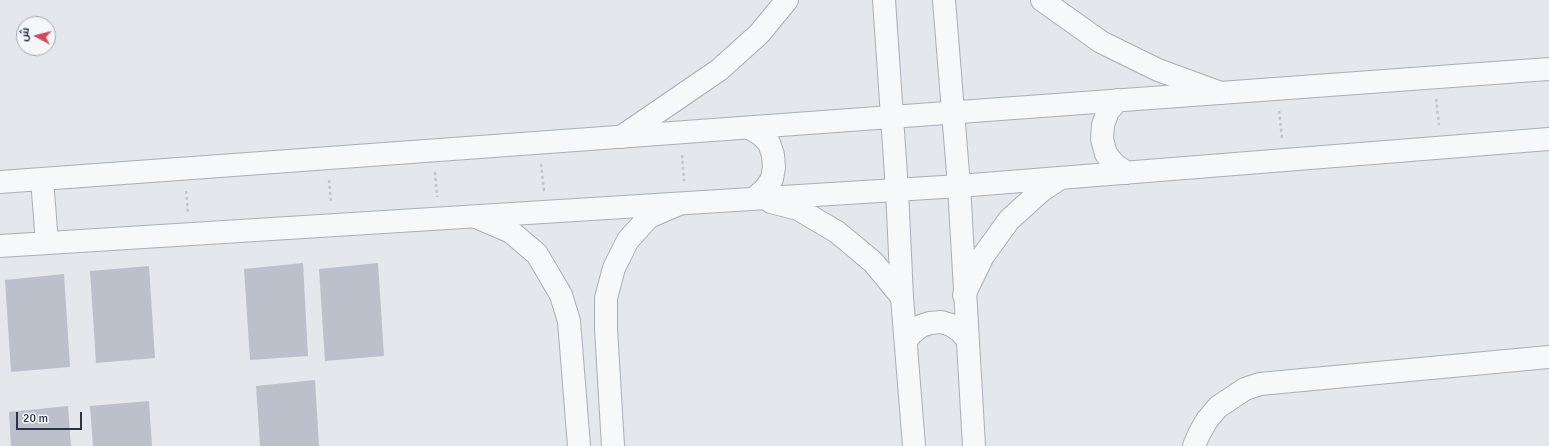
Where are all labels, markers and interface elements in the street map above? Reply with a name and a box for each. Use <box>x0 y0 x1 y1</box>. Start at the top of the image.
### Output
north arrow <box>16 16 56 56</box>
text: ش <box>17 27 32 42</box>
scale bar <box>18 404 84 430</box>
text: 20 m <box>23 411 48 426</box>

